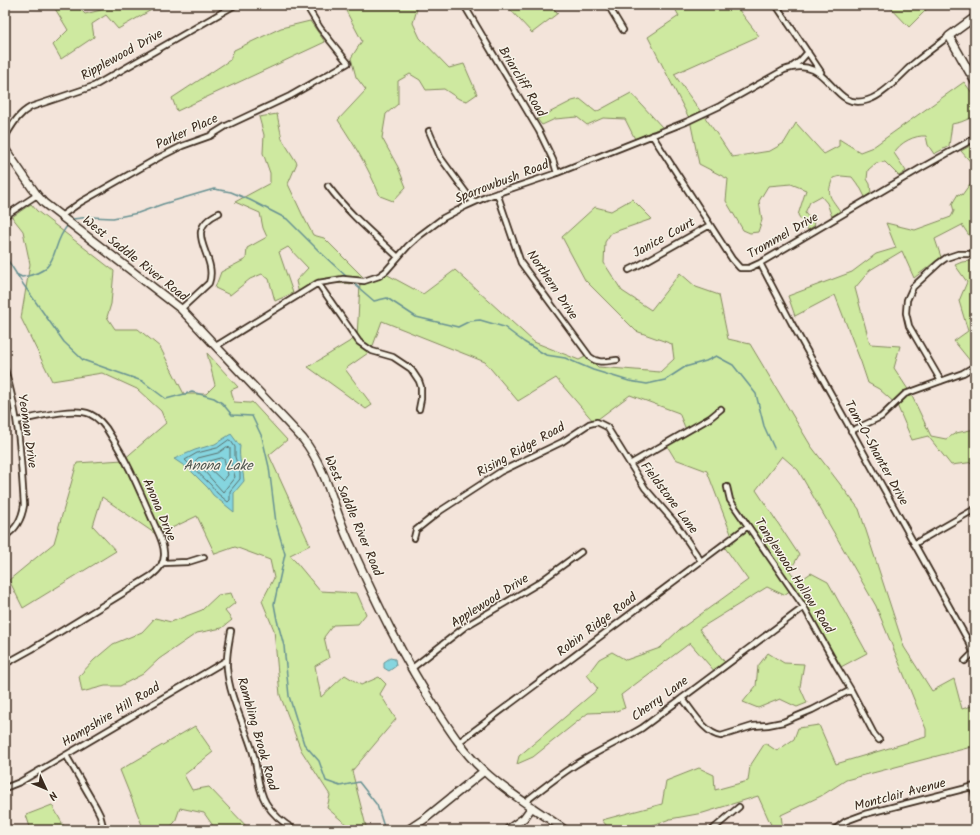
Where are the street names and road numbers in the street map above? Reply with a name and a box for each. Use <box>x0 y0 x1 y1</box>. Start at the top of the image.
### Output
street label: Ripplewood Drive <box>77 24 167 86</box>
street label: Briarcliff Road <box>493 43 552 122</box>
street label: Parker Place <box>152 108 222 156</box>
street label: Sparrowbush Road <box>452 154 553 210</box>
street label: Trommel Drive <box>743 207 823 265</box>
street label: West Saddle River Road <box>77 211 193 307</box>
street label: Janice Court <box>629 212 700 264</box>
street label: Northern Drive <box>521 246 583 324</box>
street label: Yeoman Drive <box>11 392 43 470</box>
street label: Tam-O-Shanter Drive <box>838 396 914 510</box>
street label: Rising Ridge Road <box>473 417 569 483</box>
street label: West Saddle River Road <box>318 452 388 580</box>
street label: Fieldstone Lane <box>635 457 703 539</box>
street label: Anona Drive <box>136 475 182 545</box>
street label: Tanglewood Hollow Road <box>749 514 840 638</box>
street label: Applewood Drive <box>447 569 533 633</box>
street label: Robin Ridge Road <box>552 587 642 662</box>
street label: Cherry Lane <box>627 671 693 727</box>
street label: Rambling Brook Road <box>231 675 283 794</box>
street label: Hampshire Hill Road <box>58 677 165 753</box>
street label: Montclair Avenue <box>852 773 948 817</box>

